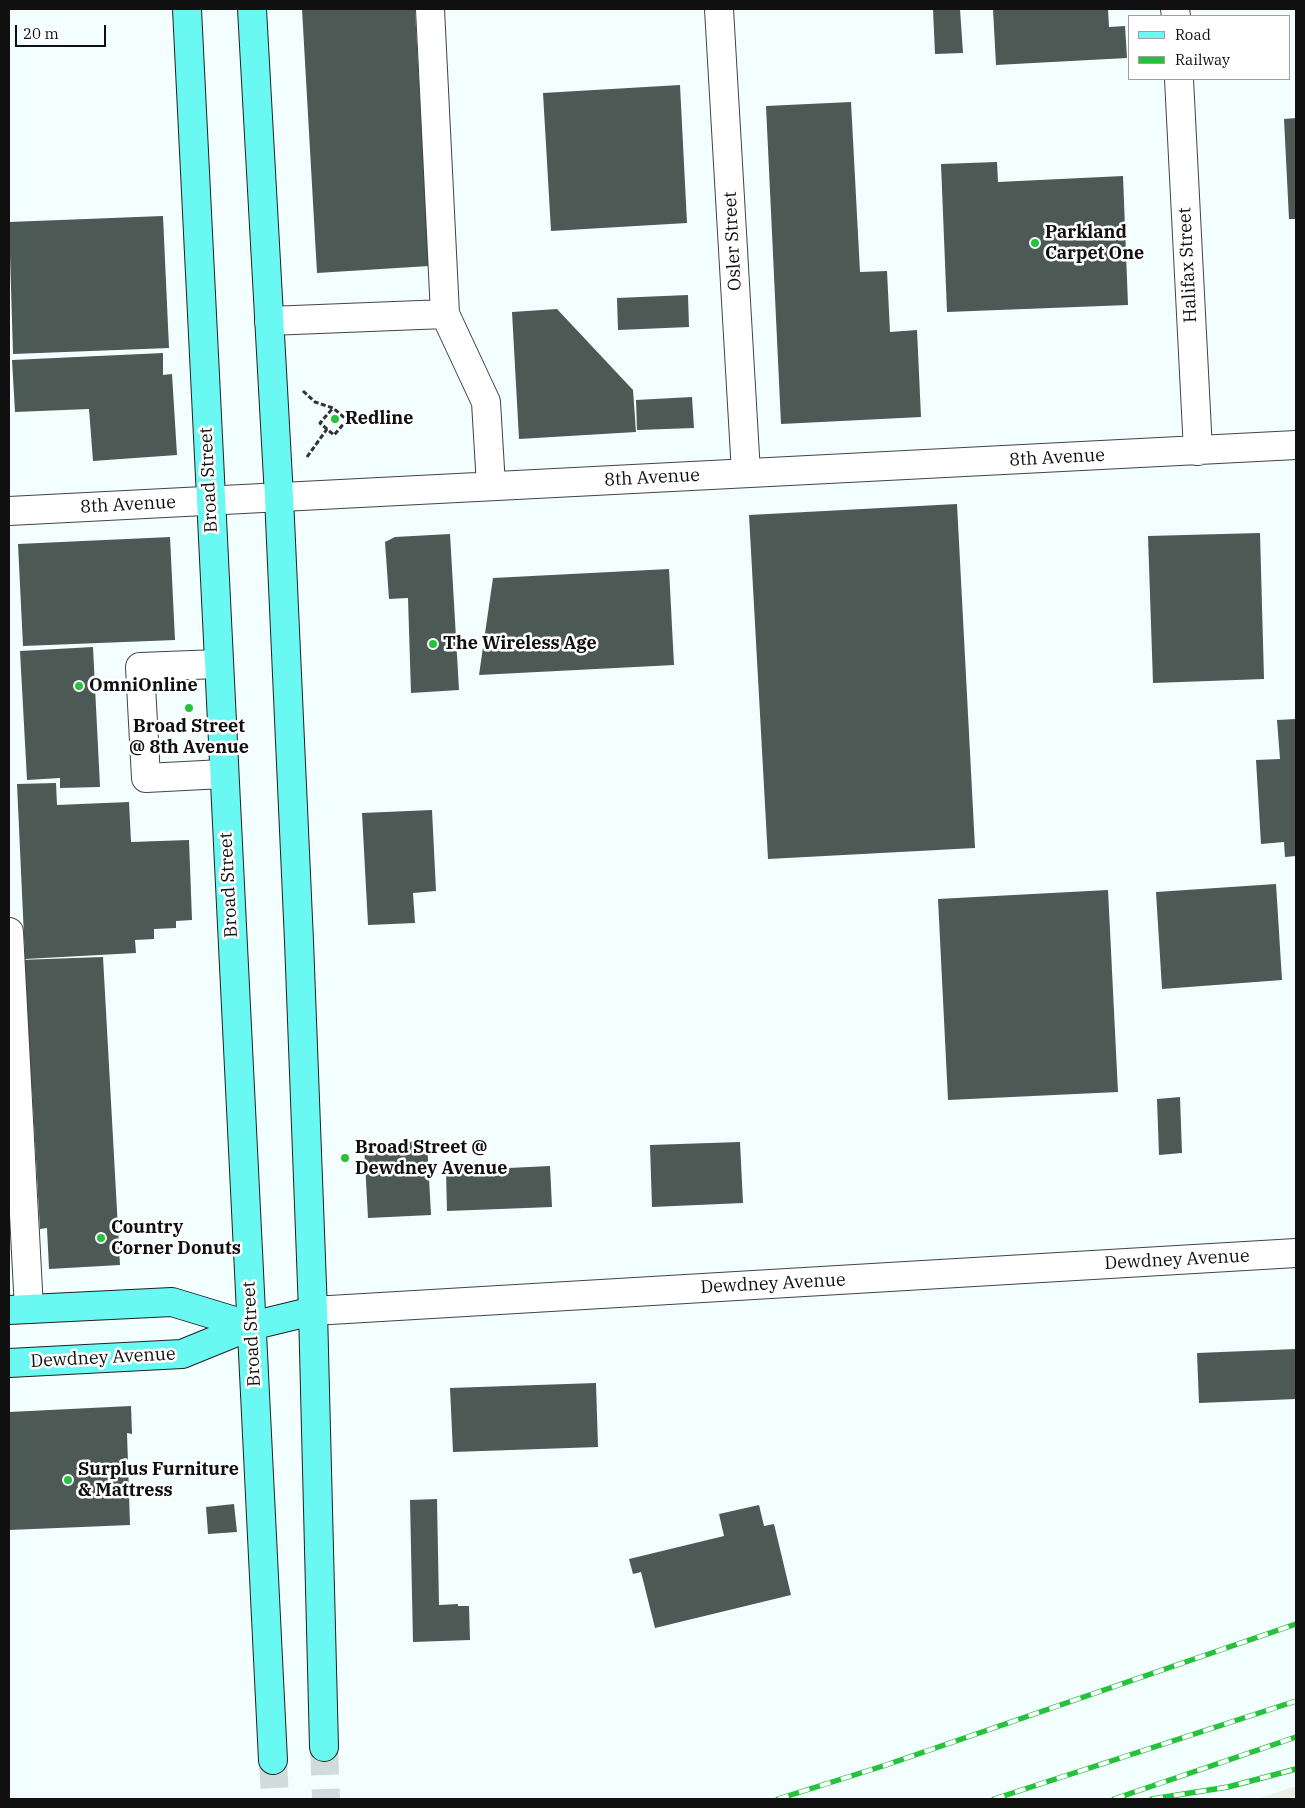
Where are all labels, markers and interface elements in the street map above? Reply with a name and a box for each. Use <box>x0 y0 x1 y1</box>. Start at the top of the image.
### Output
scale bar <box>18 15 109 47</box>
legend <box>1128 15 1290 80</box>
text: 20 m <box>23 24 59 43</box>
text: Road <box>1175 25 1211 44</box>
text: Railway <box>1175 50 1230 69</box>
street label: Osler Street <box>720 191 746 291</box>
street label: Halifax Street <box>1174 207 1202 323</box>
place label: Parkland Carpet One <box>1045 222 1144 264</box>
marker: Parkland Carpet One <box>1029 237 1041 249</box>
place label: Redline <box>345 408 413 430</box>
marker: Redline <box>329 413 341 425</box>
street label: Broad Street <box>195 427 223 533</box>
street label: 8th Avenue <box>1009 445 1105 471</box>
street label: 8th Avenue <box>604 465 700 491</box>
street label: 8th Avenue <box>80 492 176 518</box>
place label: The Wireless Age <box>443 633 597 655</box>
marker: The Wireless Age <box>427 638 439 650</box>
place label: OmniOnline <box>89 675 198 697</box>
marker: OmniOnline <box>73 680 85 692</box>
marker: Broad Street @ 8th Avenue <box>183 702 195 714</box>
place label: Broad Street @ 8th Avenue <box>129 716 249 759</box>
street label: Broad Street <box>215 832 243 938</box>
place label: Broad Street @ Dewdney Avenue <box>355 1137 507 1180</box>
marker: Broad Street @ Dewdney Avenue <box>339 1152 351 1164</box>
place label: Country Corner Donuts <box>111 1217 241 1260</box>
marker: Country Corner Donuts <box>95 1232 107 1244</box>
street label: Dewdney Avenue <box>1104 1245 1250 1275</box>
street label: Dewdney Avenue <box>700 1269 846 1299</box>
street label: Broad Street <box>238 1281 266 1387</box>
street label: Dewdney Avenue <box>30 1343 176 1373</box>
place label: Surplus Furniture & Mattress <box>78 1459 239 1502</box>
marker: Surplus Furniture & Mattress <box>62 1474 74 1486</box>

